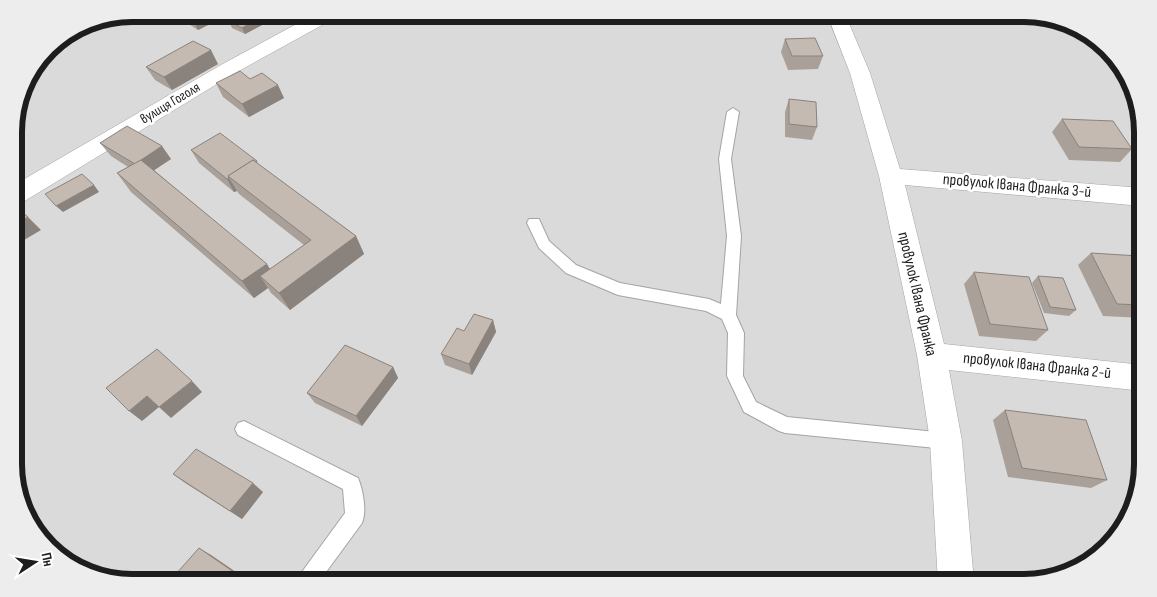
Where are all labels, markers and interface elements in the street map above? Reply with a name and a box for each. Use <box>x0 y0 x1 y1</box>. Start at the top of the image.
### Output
street label: вулиця Гоголя <box>137 78 203 128</box>
street label: провулок Івана Франка 3-й <box>942 170 1092 202</box>
street label: провулок Івана Франка <box>893 230 941 358</box>
street label: провулок Івана Франка 2-й <box>962 349 1112 383</box>
north arrow <box>10 537 60 587</box>
text: Пн <box>38 551 57 568</box>

